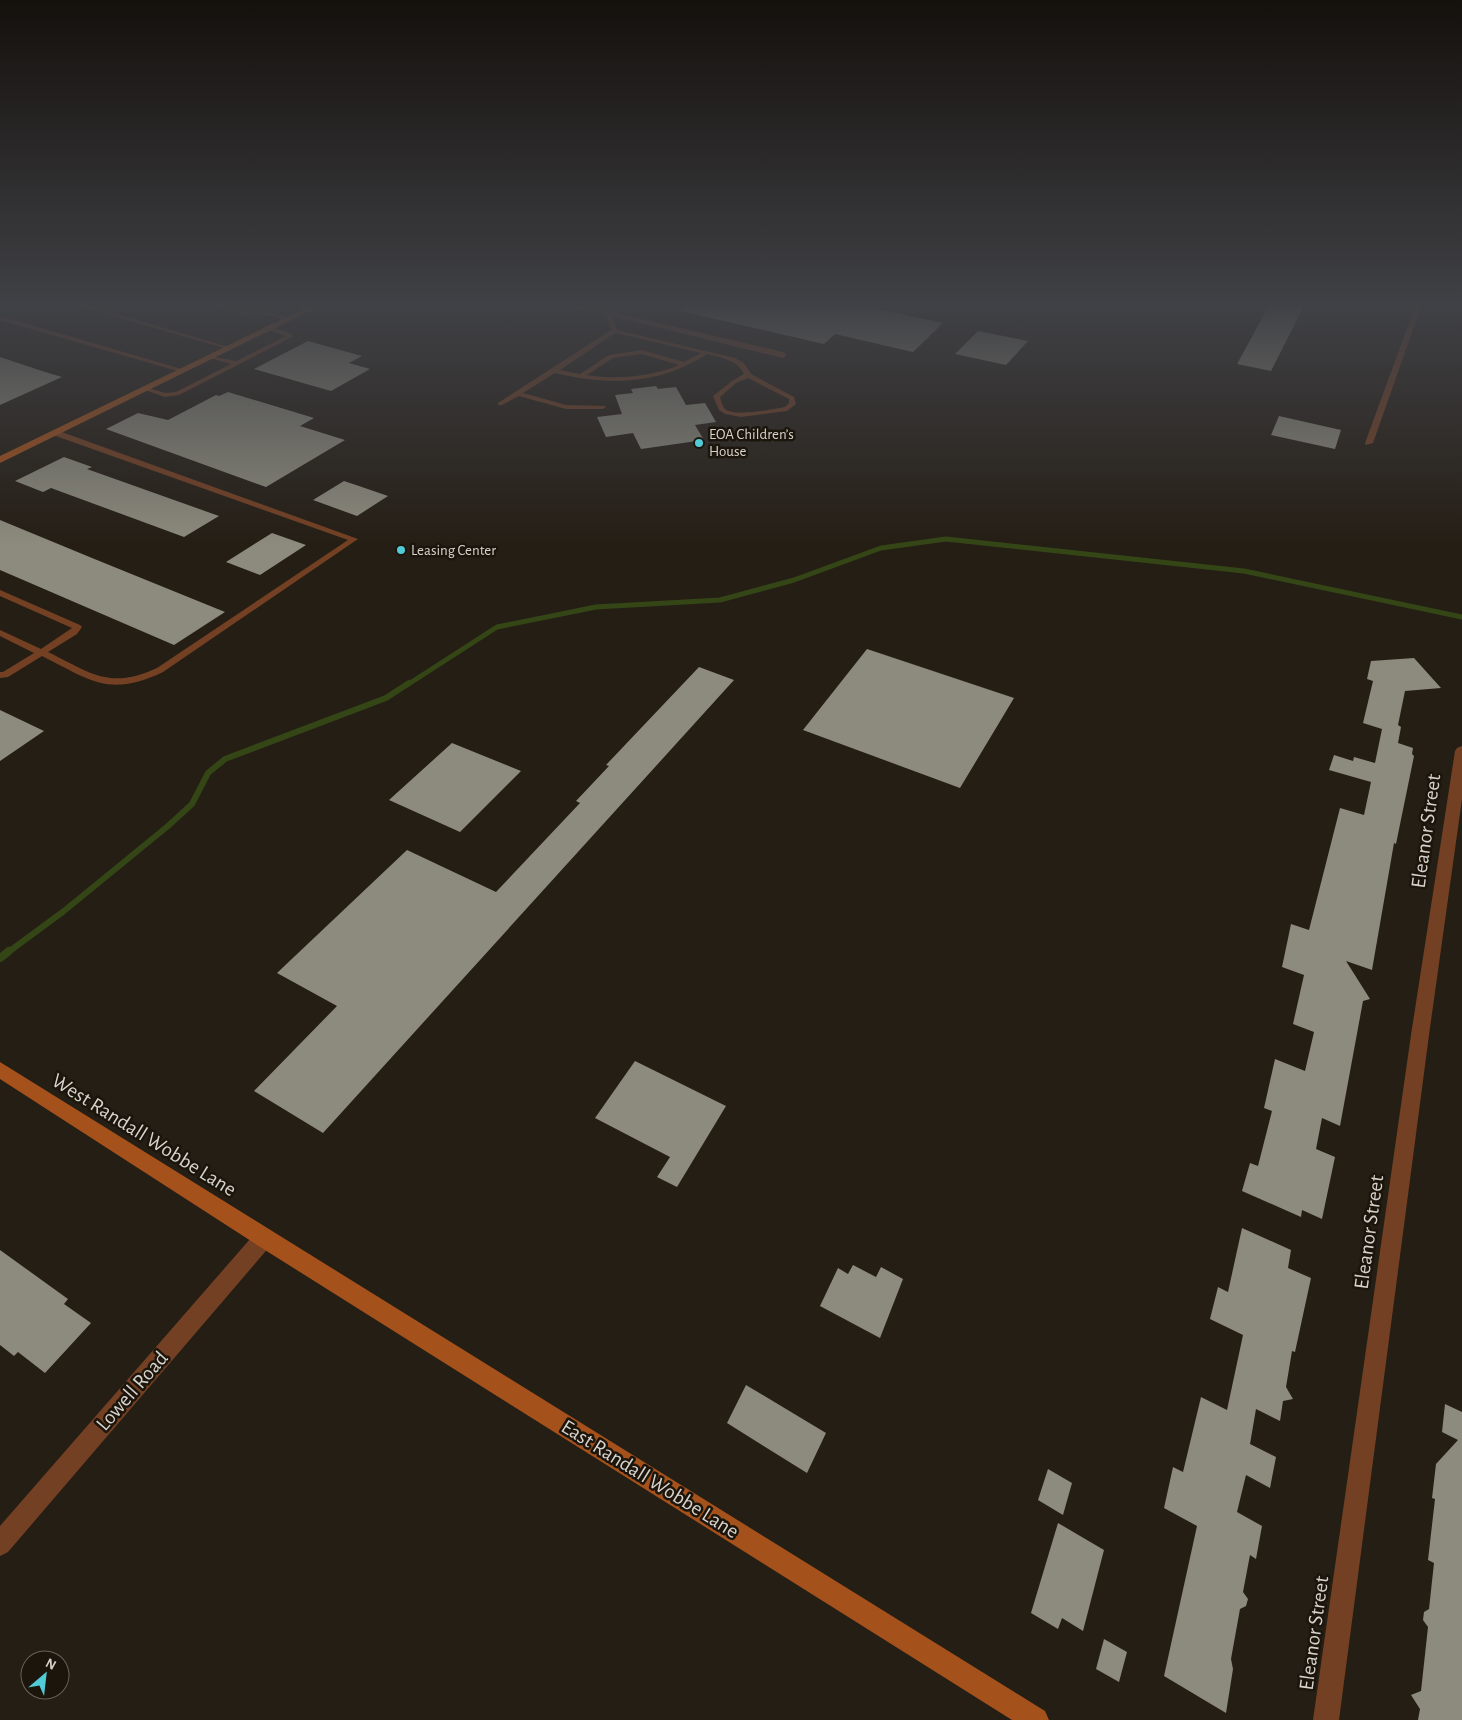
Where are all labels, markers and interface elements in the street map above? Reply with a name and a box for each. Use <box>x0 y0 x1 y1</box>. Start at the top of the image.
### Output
place label: EOA Children’s House <box>709 427 794 459</box>
marker: EOA Children’s House <box>693 437 705 449</box>
place label: Leasing Center <box>411 543 496 558</box>
marker: Leasing Center <box>395 544 407 556</box>
street label: Eleanor Street <box>1408 772 1444 889</box>
street label: West Randall Wobbe Lane <box>48 1070 240 1200</box>
street label: Eleanor Street <box>1351 1173 1387 1290</box>
street label: Lowell Road <box>92 1347 172 1435</box>
street label: East Randall Wobbe Lane <box>558 1416 742 1542</box>
street label: Eleanor Street <box>1296 1574 1332 1691</box>
north arrow <box>20 1650 70 1700</box>
text: N <box>43 1656 58 1673</box>

